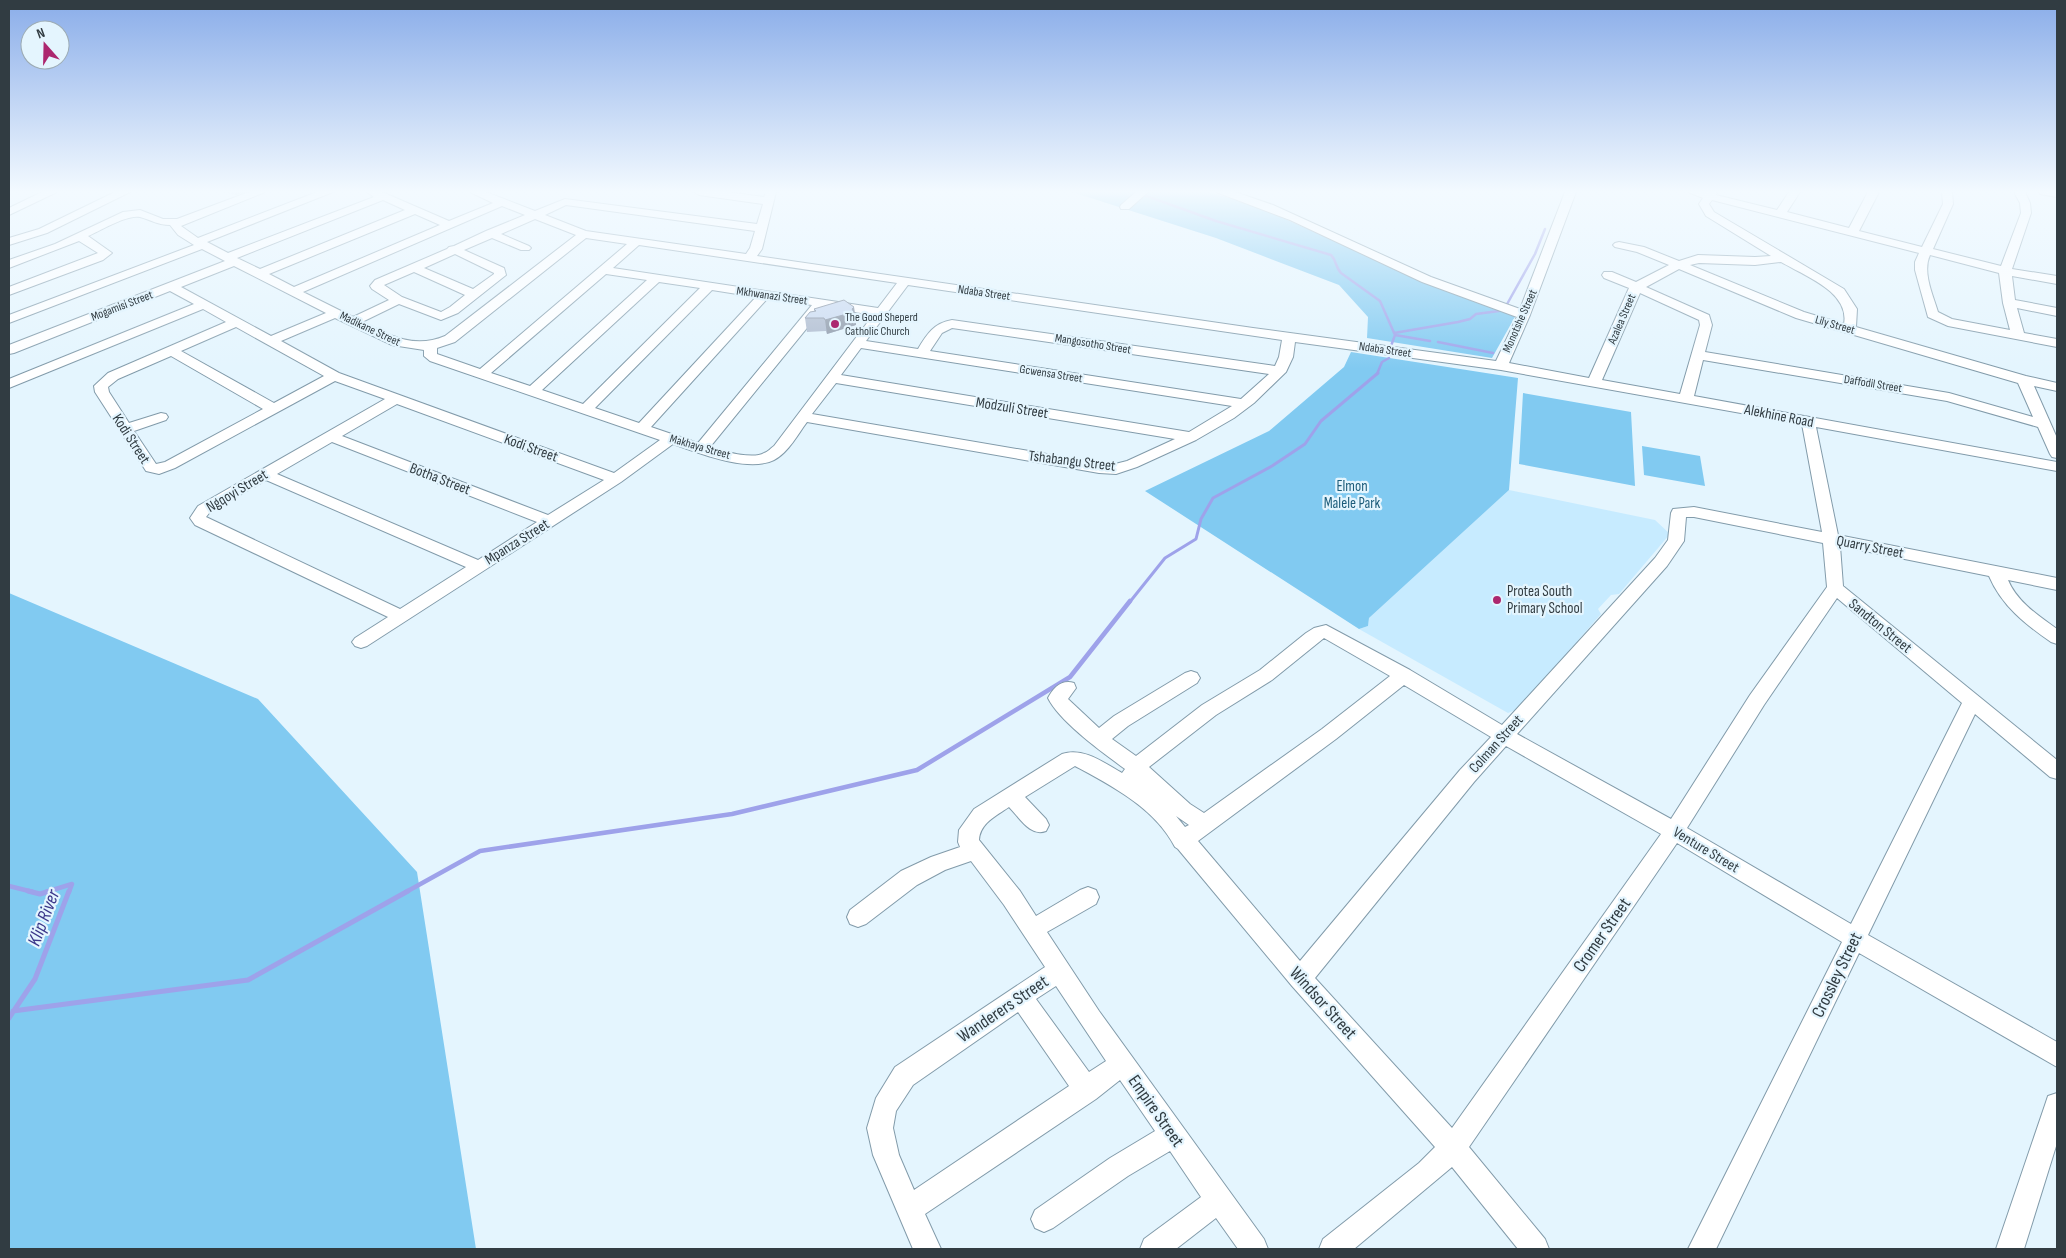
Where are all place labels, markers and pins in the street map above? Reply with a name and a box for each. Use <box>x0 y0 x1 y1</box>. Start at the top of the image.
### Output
place label: The Good Sheperd Catholic Church <box>845 310 918 339</box>
marker: The Good Sheperd Catholic Church <box>829 318 841 330</box>
place label: Protea South Primary School <box>1507 582 1583 618</box>
marker: Protea South Primary School <box>1491 594 1503 606</box>

